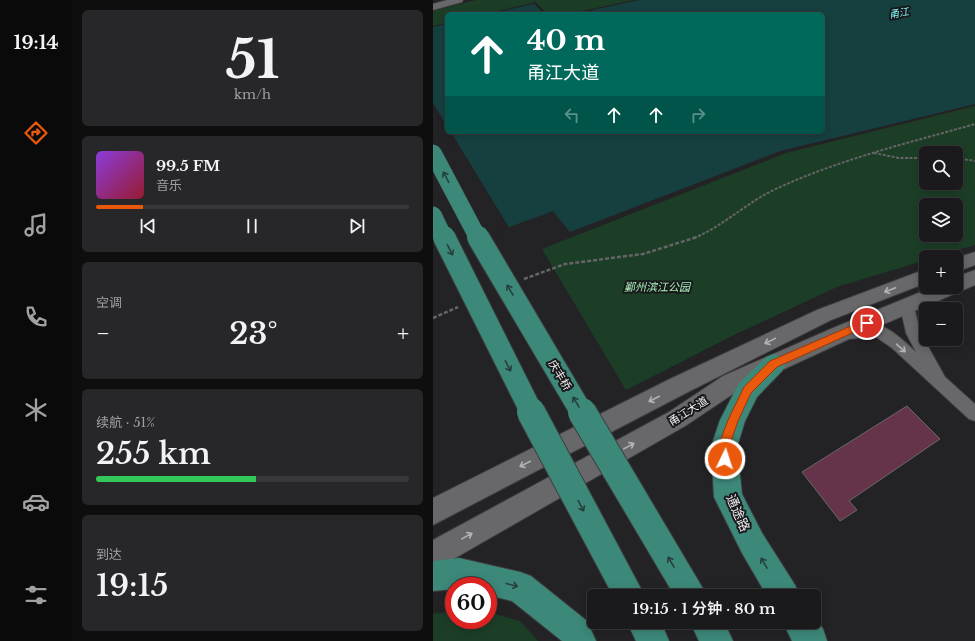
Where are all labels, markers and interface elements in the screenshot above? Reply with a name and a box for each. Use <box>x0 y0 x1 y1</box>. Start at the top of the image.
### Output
water label: 甬江 <box>888 5 911 21</box>
text: 40 m <box>527 23 605 58</box>
text: 51 <box>226 28 279 92</box>
icon: ahead <box>461 28 513 80</box>
text: 19:14 <box>14 32 58 54</box>
text: 甬江大道 <box>527 62 599 84</box>
text: km/h <box>234 86 271 103</box>
icon: left <box>561 104 583 126</box>
icon: ahead <box>603 104 625 126</box>
icon: ahead <box>645 104 667 126</box>
icon: right <box>687 104 709 126</box>
icon: directions <box>22 119 50 147</box>
map controls <box>919 146 963 346</box>
button: search <box>919 146 963 190</box>
text: 99.5 FM <box>156 156 220 175</box>
one-way arrow <box>442 172 449 184</box>
text: 音乐 <box>156 177 182 194</box>
button: layers <box>919 198 963 242</box>
icon: music <box>22 211 50 239</box>
icon: previous <box>137 215 159 237</box>
icon: pause <box>241 215 263 237</box>
icon: next <box>346 215 368 237</box>
one-way arrow <box>447 244 454 256</box>
button: + <box>919 250 963 294</box>
park label: 鄞州滨江公园 <box>624 280 692 294</box>
one-way arrow <box>506 285 514 296</box>
one-way arrow <box>884 287 896 295</box>
text: 空调 <box>96 294 122 311</box>
button: − <box>919 302 963 346</box>
icon: phone <box>22 303 50 331</box>
pin <box>850 306 884 340</box>
icon: arrive <box>856 312 878 334</box>
text: 23° <box>229 315 278 352</box>
text: − <box>96 320 110 347</box>
text: + <box>397 320 409 347</box>
one-way arrow <box>764 338 776 345</box>
one-way arrow <box>896 343 906 352</box>
street label: 庆丰桥 <box>546 357 574 393</box>
one-way arrow <box>505 360 512 372</box>
street label: 甬江大道 <box>666 393 710 429</box>
icon: climate <box>22 396 50 424</box>
one-way arrow <box>572 396 580 408</box>
one-way arrow <box>648 396 660 403</box>
text: 续航 · 51% <box>96 414 155 431</box>
text: 255 km <box>96 435 211 472</box>
position arrow <box>704 438 746 480</box>
one-way arrow <box>623 441 635 449</box>
one-way arrow <box>520 461 532 469</box>
icon: car <box>22 488 50 516</box>
street label: 通途路 <box>722 492 754 534</box>
one-way arrow <box>578 500 586 512</box>
one-way arrow <box>461 532 473 540</box>
text: 到达 <box>96 546 122 563</box>
one-way arrow <box>666 556 674 568</box>
one-way arrow <box>759 557 767 569</box>
text: 19:15 <box>96 567 168 604</box>
speed limit sign: 60 <box>445 577 497 629</box>
icon: filters <box>22 581 50 609</box>
one-way arrow <box>505 582 518 590</box>
text: 19:15 · 1 分钟 · 80 m <box>633 599 775 618</box>

